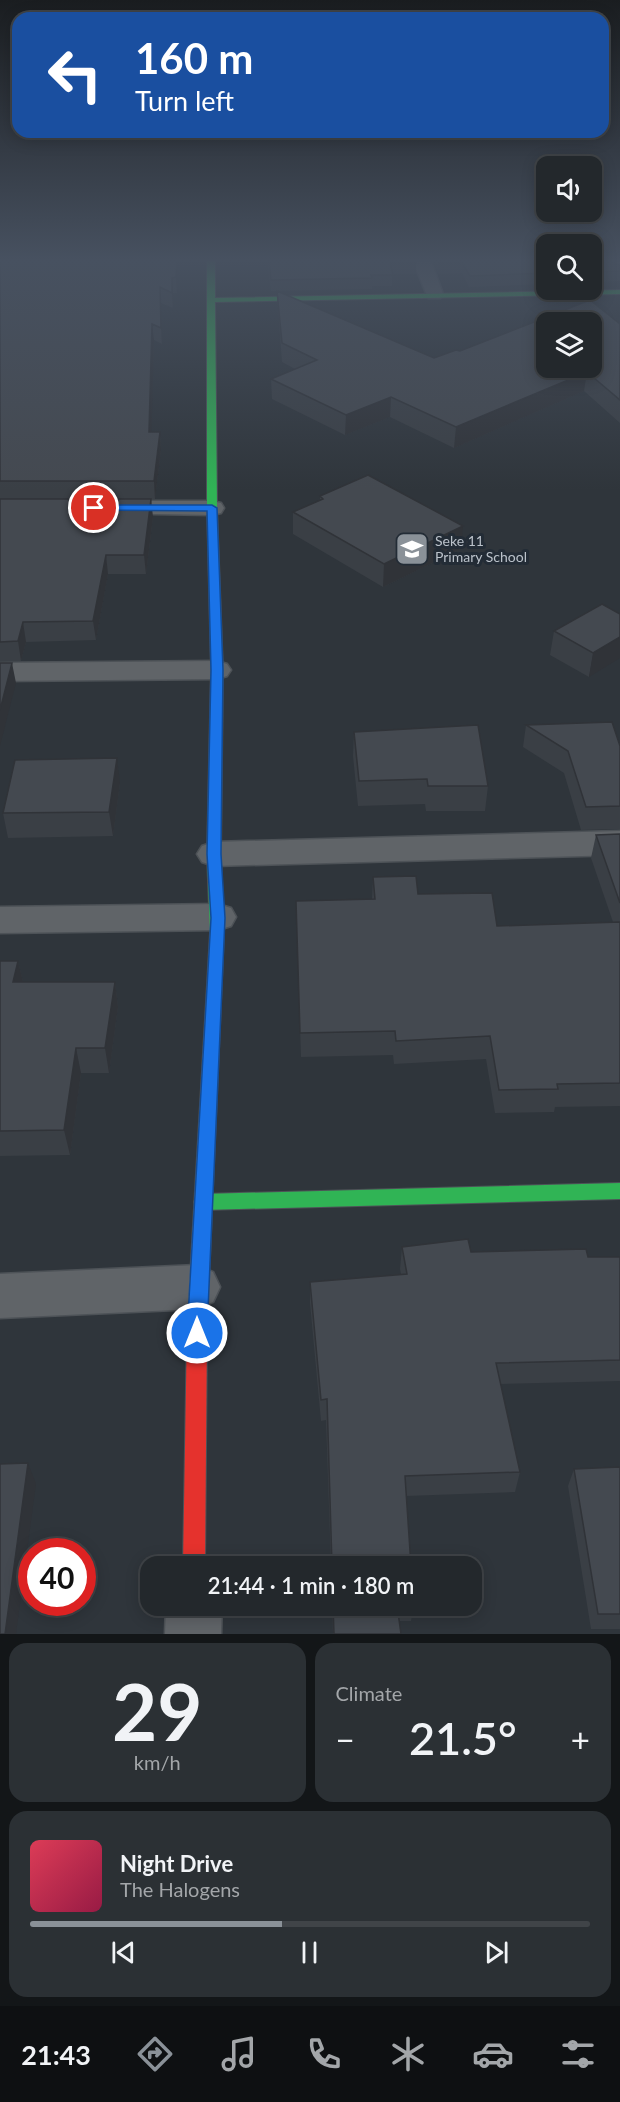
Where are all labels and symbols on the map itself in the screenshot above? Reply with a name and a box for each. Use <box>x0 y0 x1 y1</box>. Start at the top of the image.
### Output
pin <box>68 482 119 533</box>
school or university icon: Seke 11 Primary School <box>394 531 430 567</box>
place label: Seke 11 Primary School <box>435 532 527 565</box>
position arrow <box>165 1301 229 1365</box>
speed limit sign: 40 <box>18 1538 96 1616</box>

